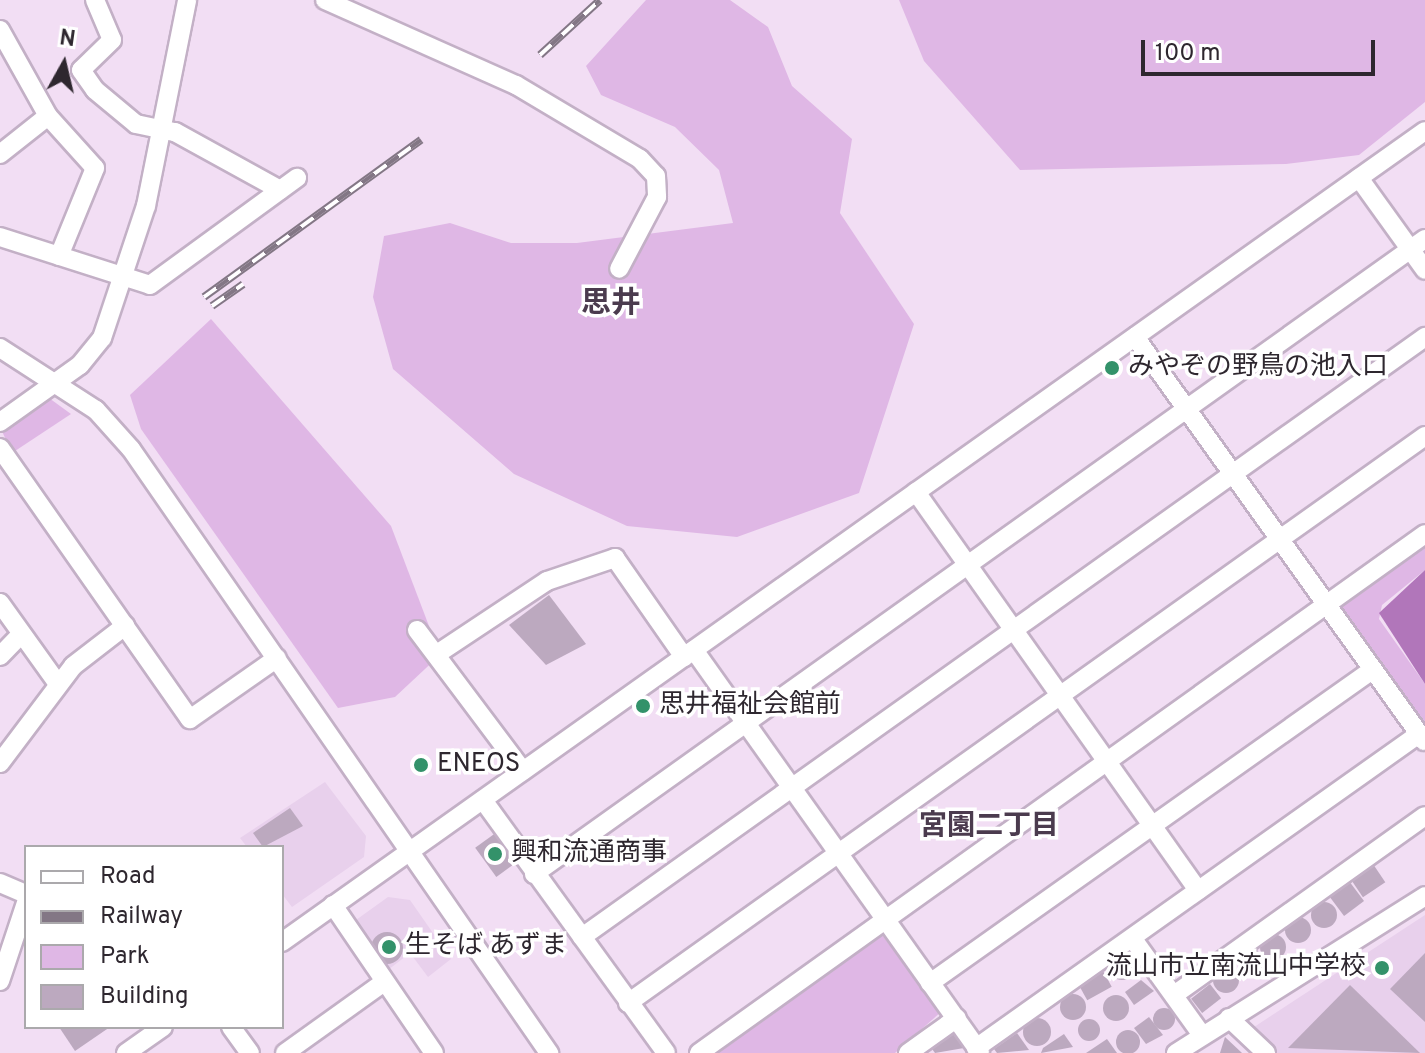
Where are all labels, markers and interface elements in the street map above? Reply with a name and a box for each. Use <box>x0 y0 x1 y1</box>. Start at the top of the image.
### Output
north arrow <box>24 24 104 104</box>
scale bar <box>1145 24 1379 74</box>
text: N <box>58 25 77 54</box>
text: 100 m <box>1155 39 1221 69</box>
district label: 思井 <box>581 287 641 323</box>
place label: みやぞの野鳥の池入口 <box>1128 352 1388 384</box>
marker: みやぞの野鳥の池入口 <box>1103 359 1121 377</box>
place label: 思井福祉会館前 <box>659 690 841 722</box>
marker: 思井福祉会館前 <box>634 697 652 715</box>
place label: ENEOS <box>437 749 520 781</box>
marker: ENEOS <box>412 756 430 774</box>
district label: 宮園二丁目 <box>919 810 1059 844</box>
place label: 興和流通商事 <box>511 838 667 870</box>
legend <box>24 845 284 1029</box>
marker: 興和流通商事 <box>486 845 504 863</box>
text: Road <box>100 862 156 892</box>
text: Railway <box>100 902 183 932</box>
place label: 生そば あずま <box>405 931 567 963</box>
marker: 生そば あずま <box>380 938 398 956</box>
text: Park <box>100 942 150 972</box>
place label: 流山市立南流山中学校 <box>1106 952 1366 984</box>
marker: 流山市立南流山中学校 <box>1373 959 1391 977</box>
text: Building <box>100 982 189 1012</box>

